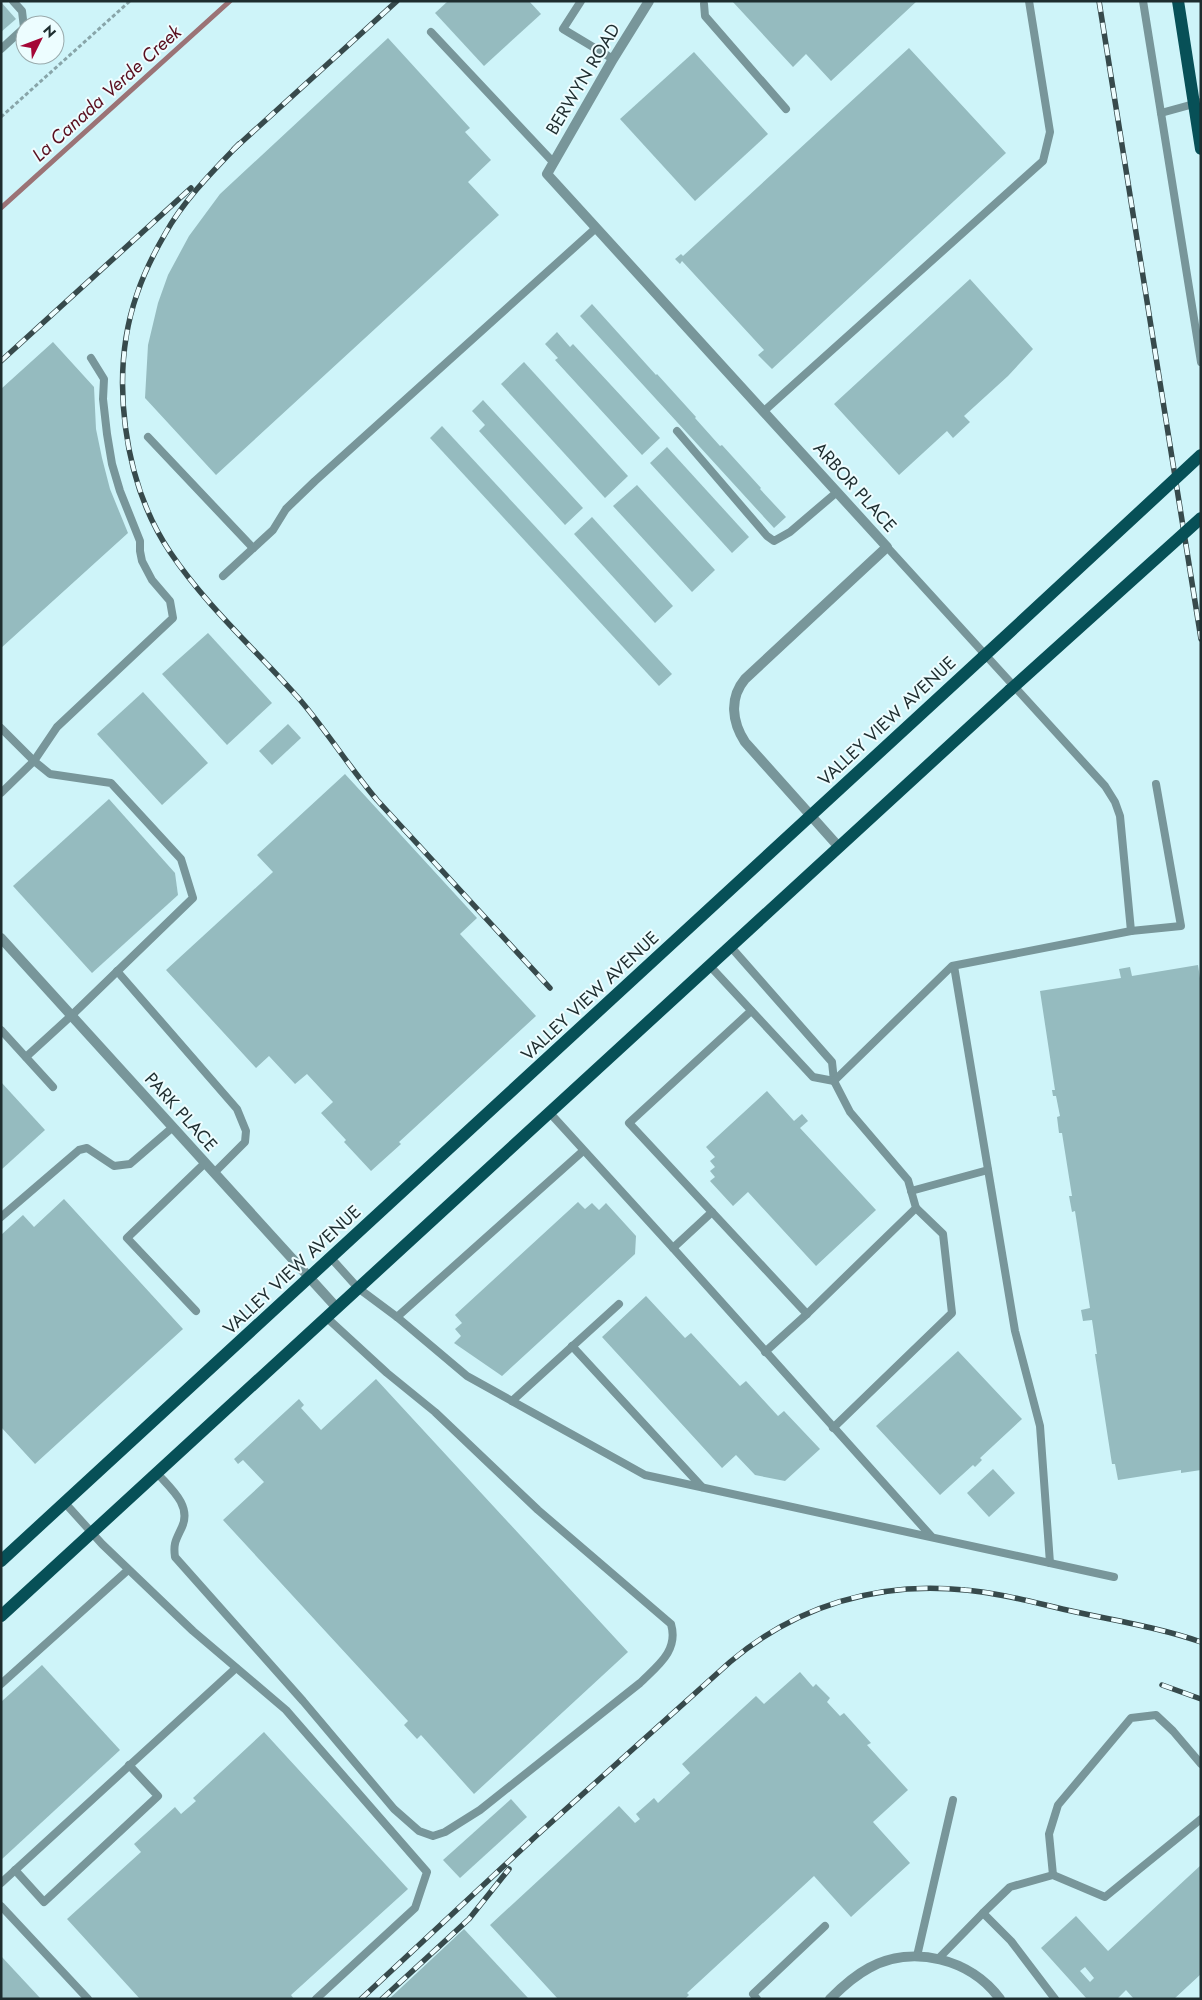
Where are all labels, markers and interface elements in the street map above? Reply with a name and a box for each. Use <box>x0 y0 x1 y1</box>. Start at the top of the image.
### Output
north arrow <box>15 15 65 65</box>
water label: La Canada Verde Creek <box>26 18 188 168</box>
street label: BERWYN ROAD <box>539 18 627 140</box>
text: N <box>39 20 61 42</box>
street label: ARBOR PLACE <box>807 436 903 538</box>
street label: VALLEY VIEW AVENUE <box>812 650 962 792</box>
street label: VALLEY VIEW AVENUE <box>515 925 665 1067</box>
street label: PARK PLACE <box>138 1067 224 1157</box>
street label: VALLEY VIEW AVENUE <box>217 1199 367 1341</box>

